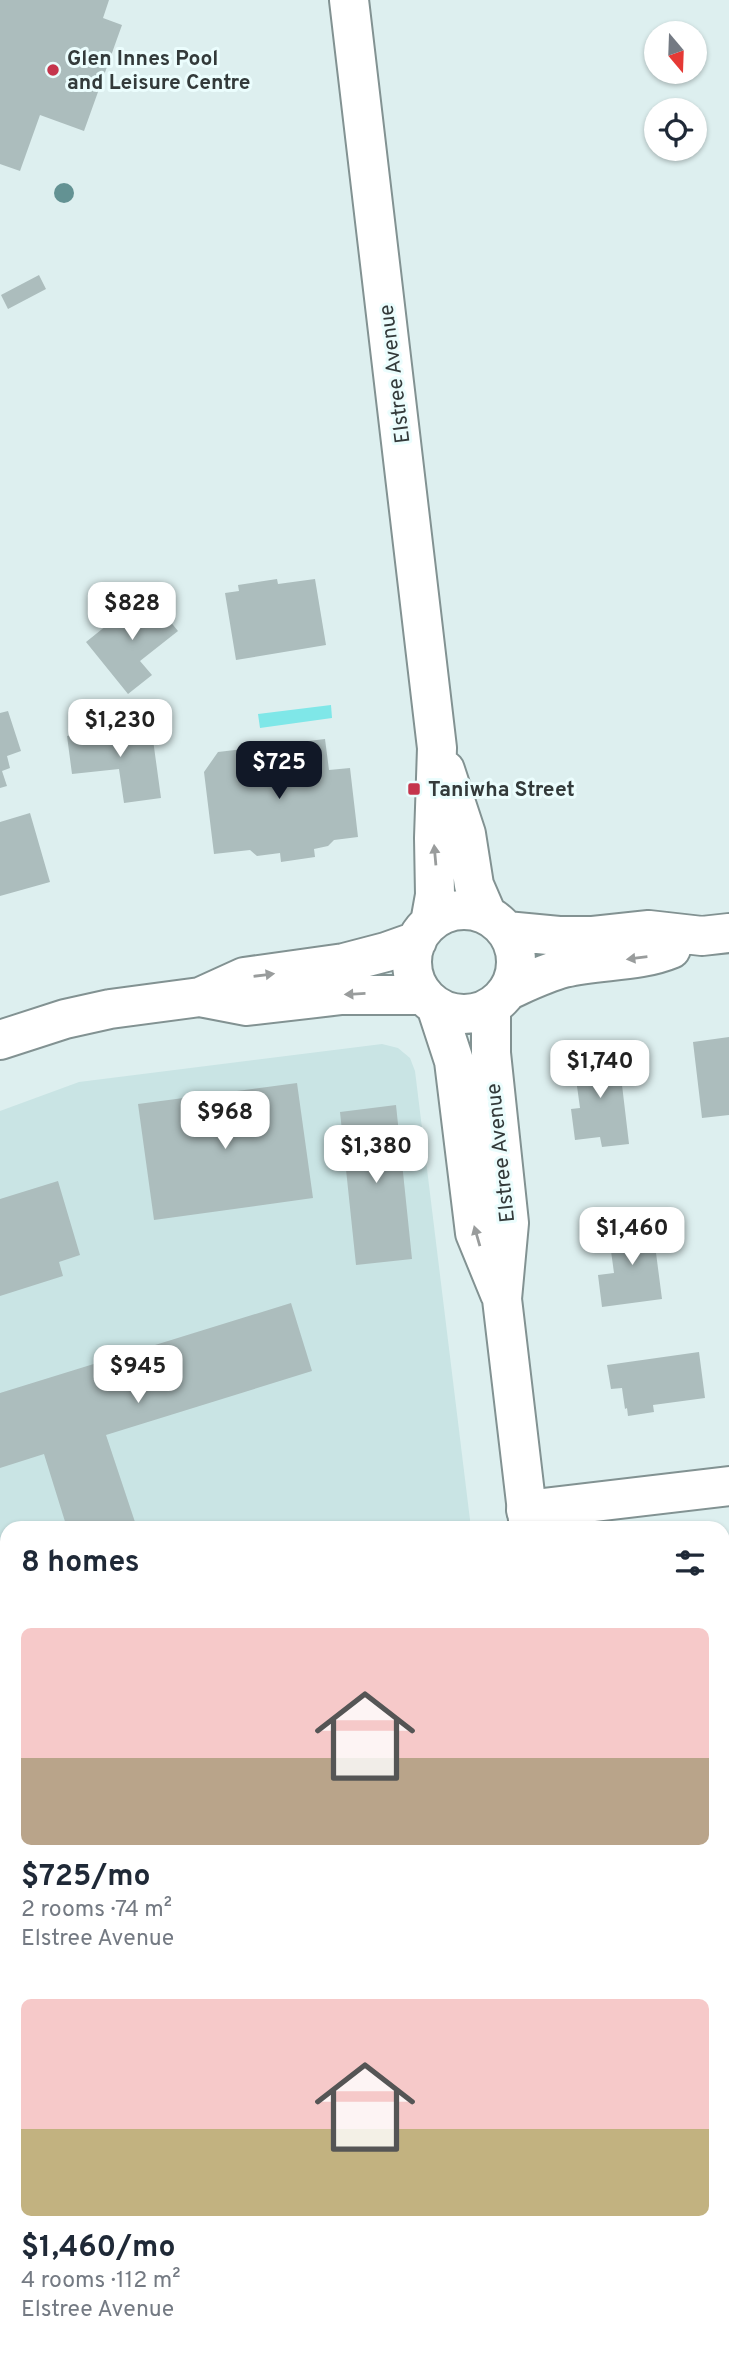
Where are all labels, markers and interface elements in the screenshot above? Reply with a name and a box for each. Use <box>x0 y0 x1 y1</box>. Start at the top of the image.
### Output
north arrow <box>644 21 707 84</box>
map controls <box>644 21 707 161</box>
place label: Glen Innes Pool and Leisure Centre <box>67 46 251 97</box>
marker: Glen Innes Pool and Leisure Centre <box>45 62 61 78</box>
button: locate <box>644 98 707 161</box>
street label: Elstree Avenue <box>374 303 417 445</box>
pin: $828 <box>91 582 173 642</box>
text: $828 <box>104 590 160 619</box>
pin: $1,230 <box>63 700 177 759</box>
text: $1,230 <box>84 707 156 736</box>
pin: $725 <box>238 742 320 801</box>
text: $725 <box>252 749 306 778</box>
place label: Taniwha Street <box>428 777 575 804</box>
marker: Taniwha Street <box>406 781 422 797</box>
one-way arrow <box>429 844 440 866</box>
one-way arrow <box>626 953 648 964</box>
one-way arrow <box>253 969 275 980</box>
one-way arrow <box>344 989 366 1000</box>
pin: $1,740 <box>543 1040 657 1100</box>
text: $1,740 <box>566 1048 634 1077</box>
street label: Elstree Avenue <box>481 1082 522 1224</box>
pin: $968 <box>184 1092 266 1151</box>
text: $968 <box>197 1099 253 1128</box>
pin: $1,380 <box>319 1126 433 1185</box>
text: $1,380 <box>340 1133 412 1162</box>
pin: $1,460 <box>575 1208 689 1267</box>
text: $1,460 <box>595 1215 669 1244</box>
one-way arrow <box>472 1225 482 1246</box>
pin: $945 <box>97 1346 179 1405</box>
text: $945 <box>110 1353 166 1382</box>
icon: filters <box>671 1544 709 1582</box>
text: 8 homes <box>21 1545 140 1582</box>
icon: home <box>302 1673 428 1799</box>
text: $725/mo <box>21 1859 151 1896</box>
text: 2 rooms · 74 m² <box>21 1896 172 1925</box>
text: Elstree Avenue <box>21 1925 174 1954</box>
icon: home <box>302 2044 428 2170</box>
text: $1,460/mo <box>21 2230 175 2267</box>
text: 4 rooms · 112 m² <box>21 2267 181 2296</box>
text: Elstree Avenue <box>21 2296 174 2325</box>

